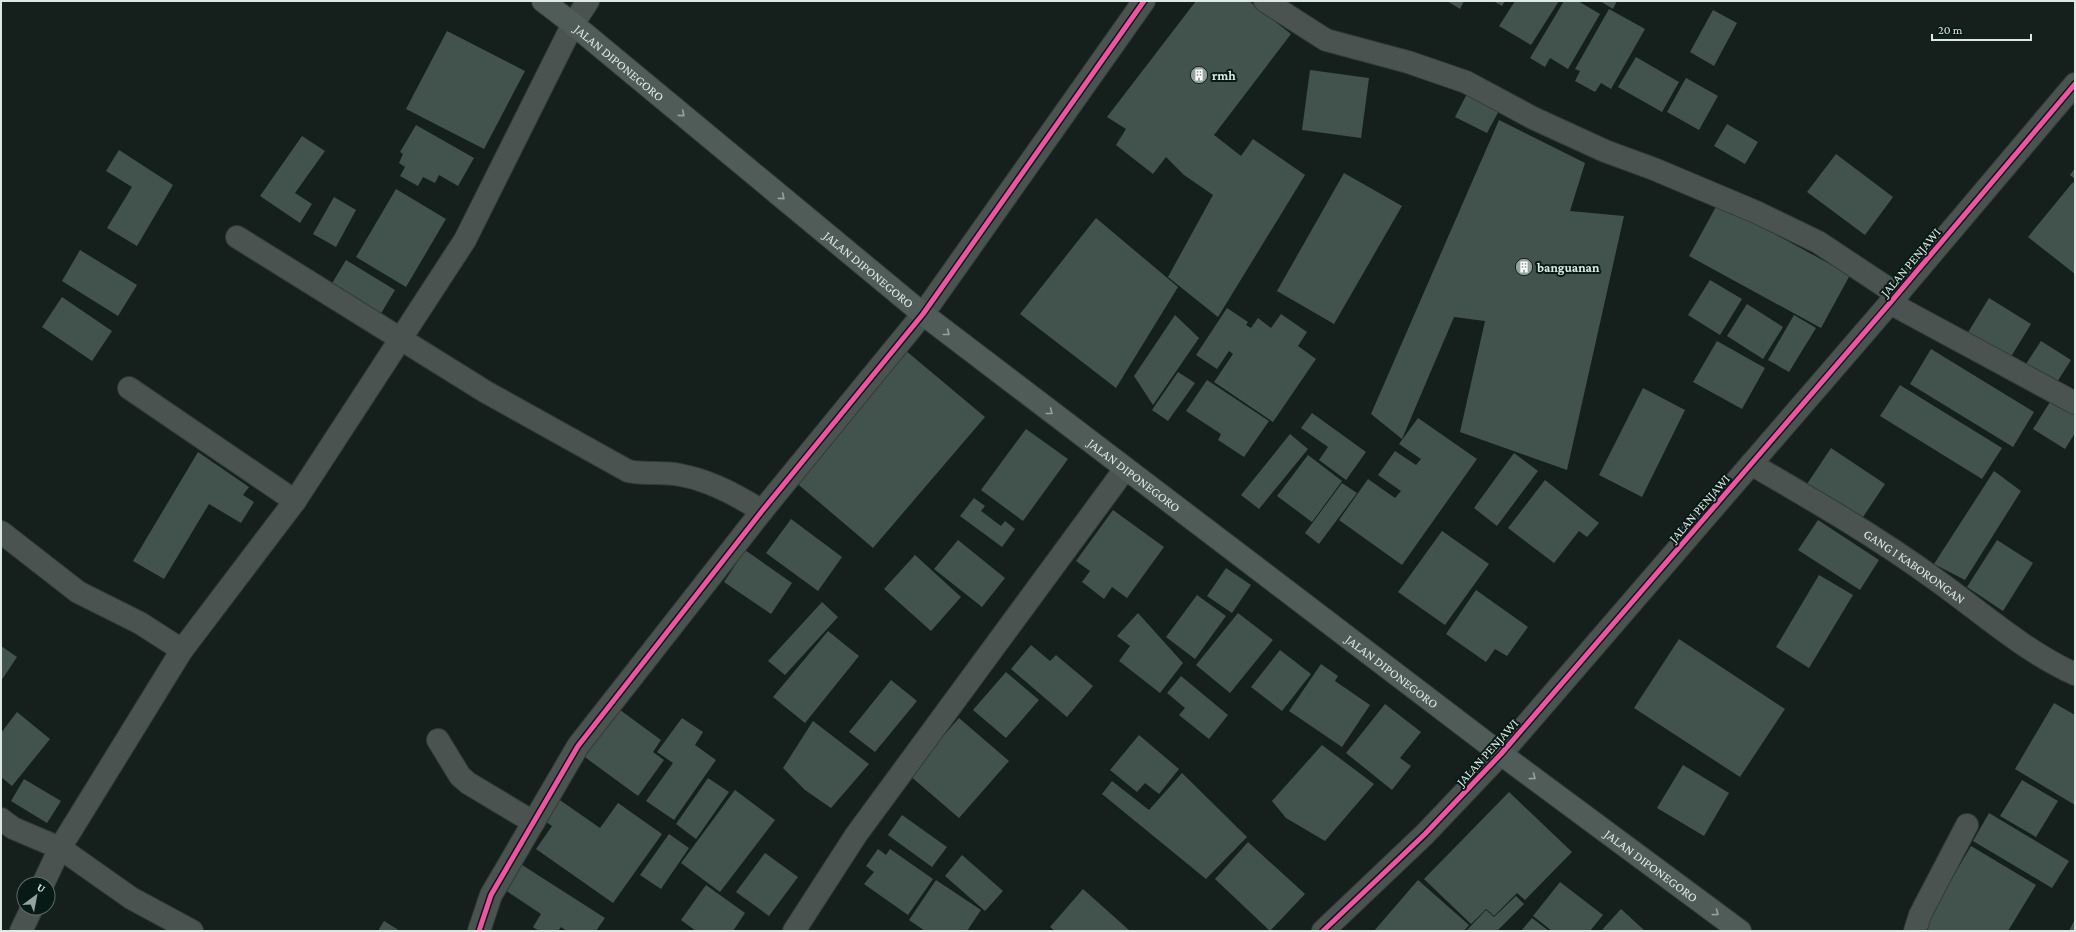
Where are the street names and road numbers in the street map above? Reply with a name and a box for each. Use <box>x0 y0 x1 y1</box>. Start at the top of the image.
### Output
street label: JALAN DIPONEGORO <box>570 21 667 105</box>
street label: JALAN PENJAWI <box>1877 225 1944 301</box>
street label: JALAN DIPONEGORO <box>820 227 917 311</box>
street label: JALAN DIPONEGORO <box>1084 435 1184 515</box>
street label: JALAN PENJAWI <box>1665 471 1733 546</box>
street label: GANG I KABORONGAN <box>1861 526 1968 607</box>
street label: JALAN DIPONEGORO <box>1342 631 1441 712</box>
street label: JALAN PENJAWI <box>1453 716 1521 790</box>
street label: JALAN DIPONEGORO <box>1601 826 1701 905</box>

